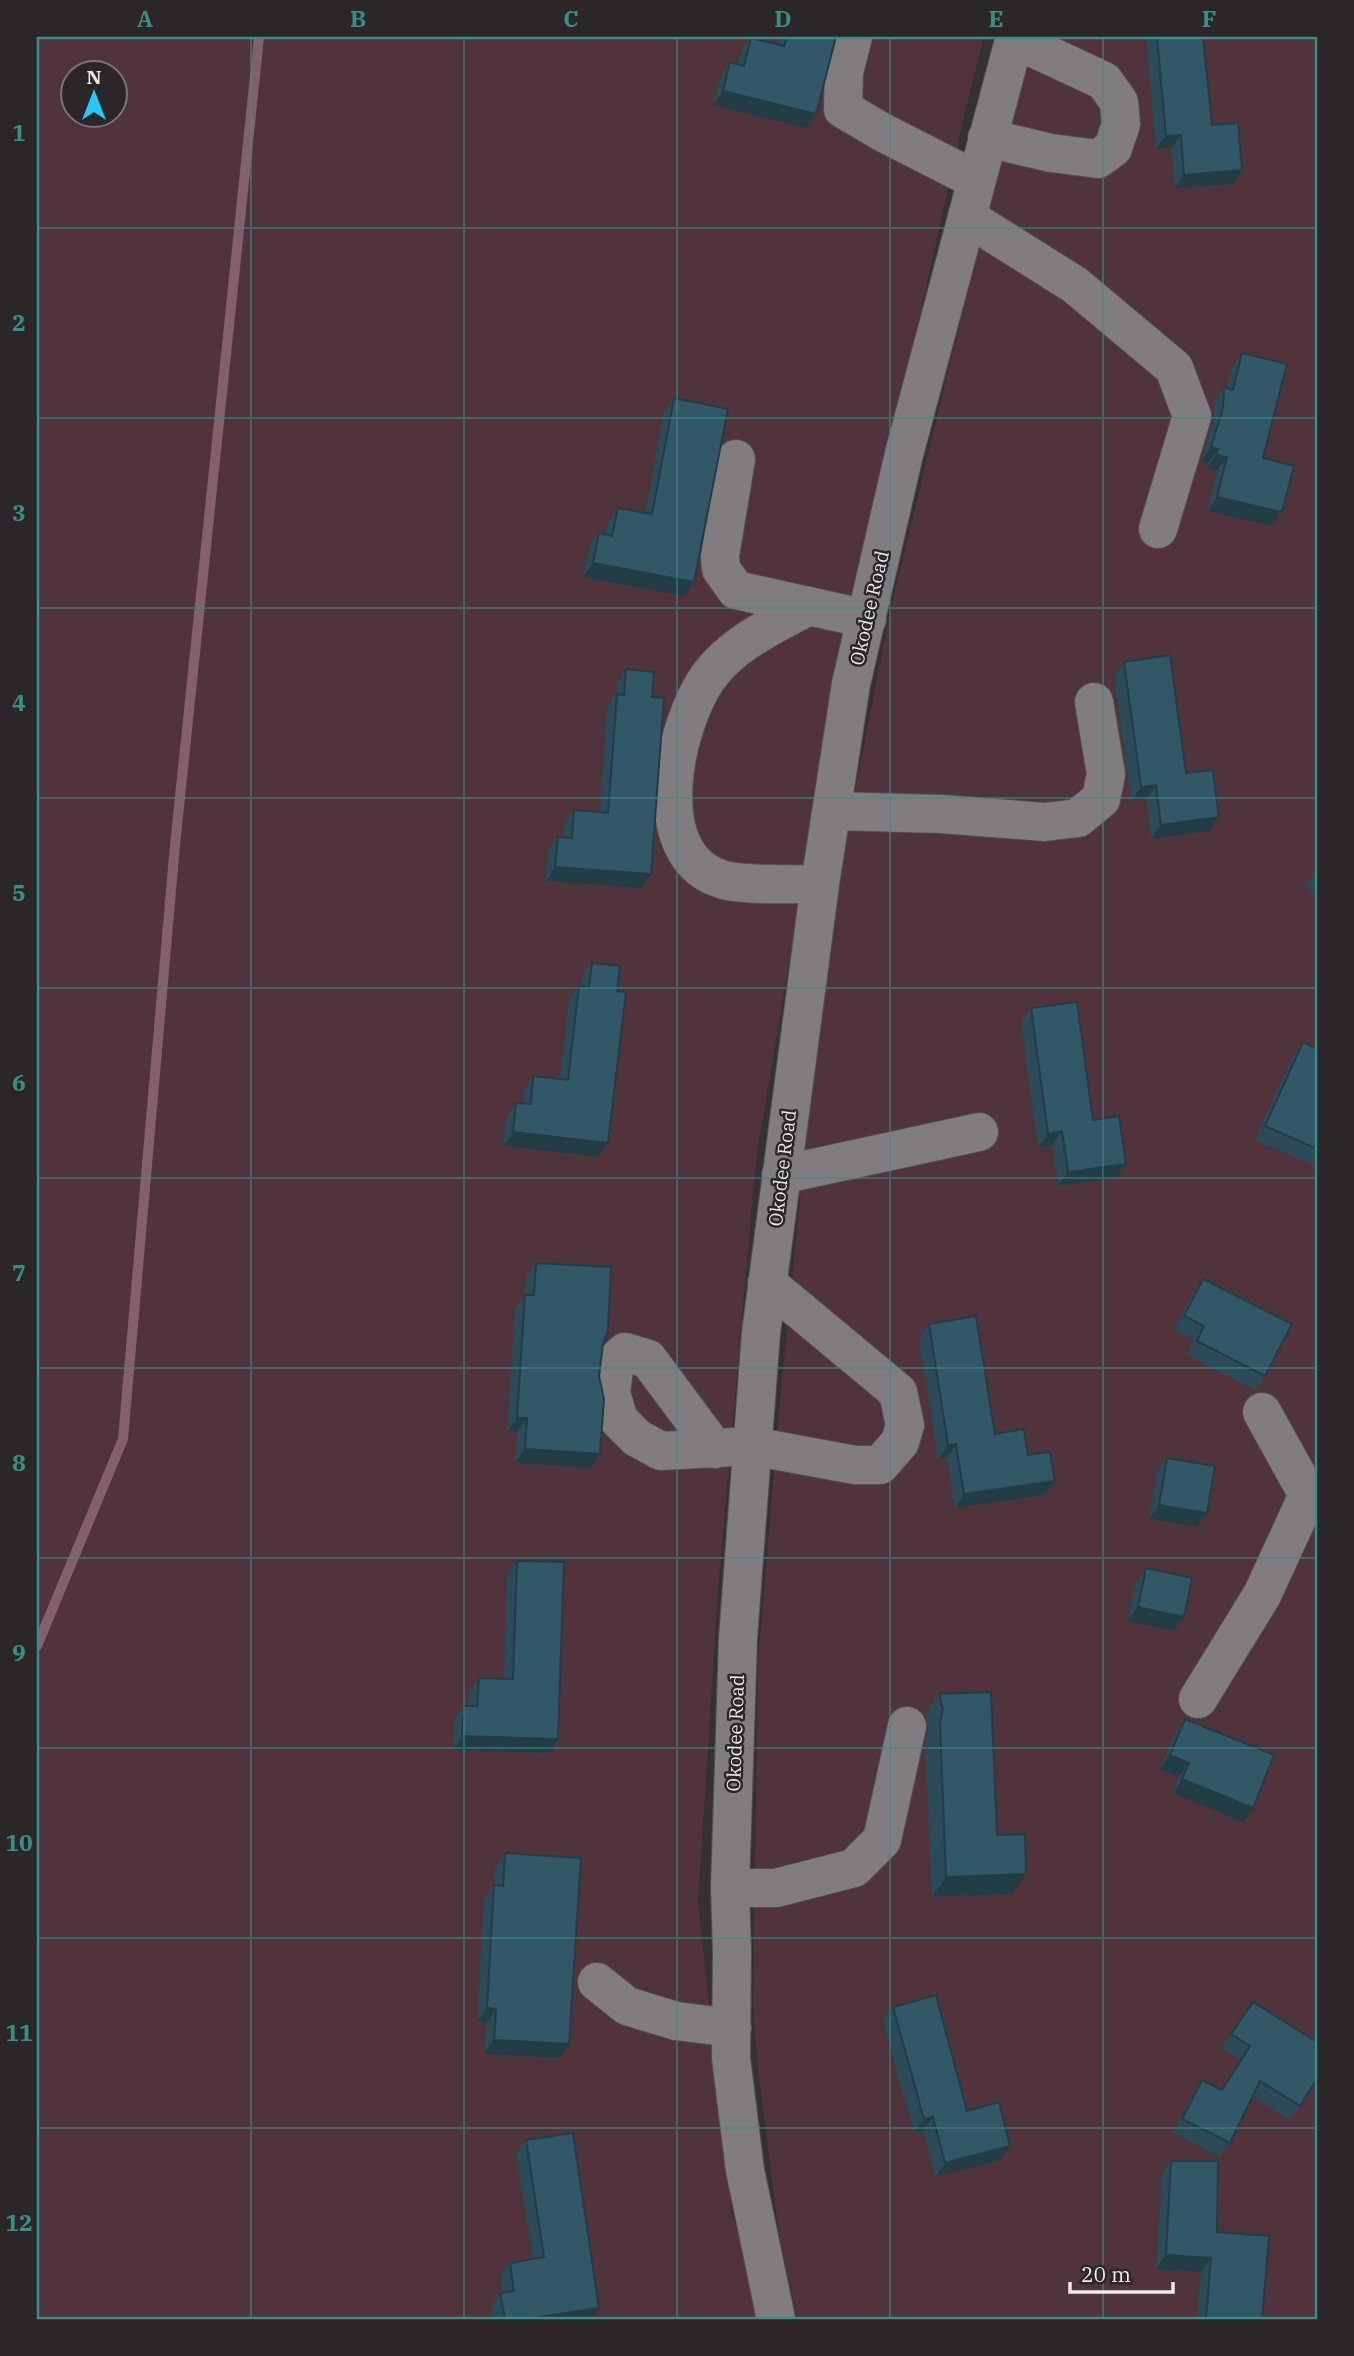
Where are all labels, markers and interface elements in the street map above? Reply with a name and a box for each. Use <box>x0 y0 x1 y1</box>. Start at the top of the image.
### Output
text: A <box>137 3 153 33</box>
text: B <box>350 3 366 33</box>
text: C <box>563 3 579 33</box>
text: D <box>774 3 792 33</box>
text: E <box>988 3 1004 33</box>
text: F <box>1202 3 1216 33</box>
north arrow <box>60 60 130 130</box>
text: N <box>86 65 102 89</box>
text: 1 <box>12 117 26 147</box>
text: 2 <box>12 307 26 337</box>
text: 3 <box>12 497 26 527</box>
street label: Okodee Road <box>844 548 894 668</box>
text: 4 <box>12 687 26 717</box>
text: 5 <box>12 877 26 907</box>
text: 6 <box>12 1067 26 1097</box>
street label: Okodee Road <box>763 1108 801 1228</box>
text: 7 <box>12 1257 26 1287</box>
text: 8 <box>12 1447 26 1477</box>
text: 9 <box>12 1637 26 1667</box>
street label: Okodee Road <box>721 1674 749 1792</box>
text: 10 <box>5 1827 33 1857</box>
text: 11 <box>5 2017 33 2047</box>
text: 12 <box>5 2207 33 2237</box>
scale bar <box>1070 2251 1174 2295</box>
text: 20 m <box>1081 2260 1131 2288</box>

